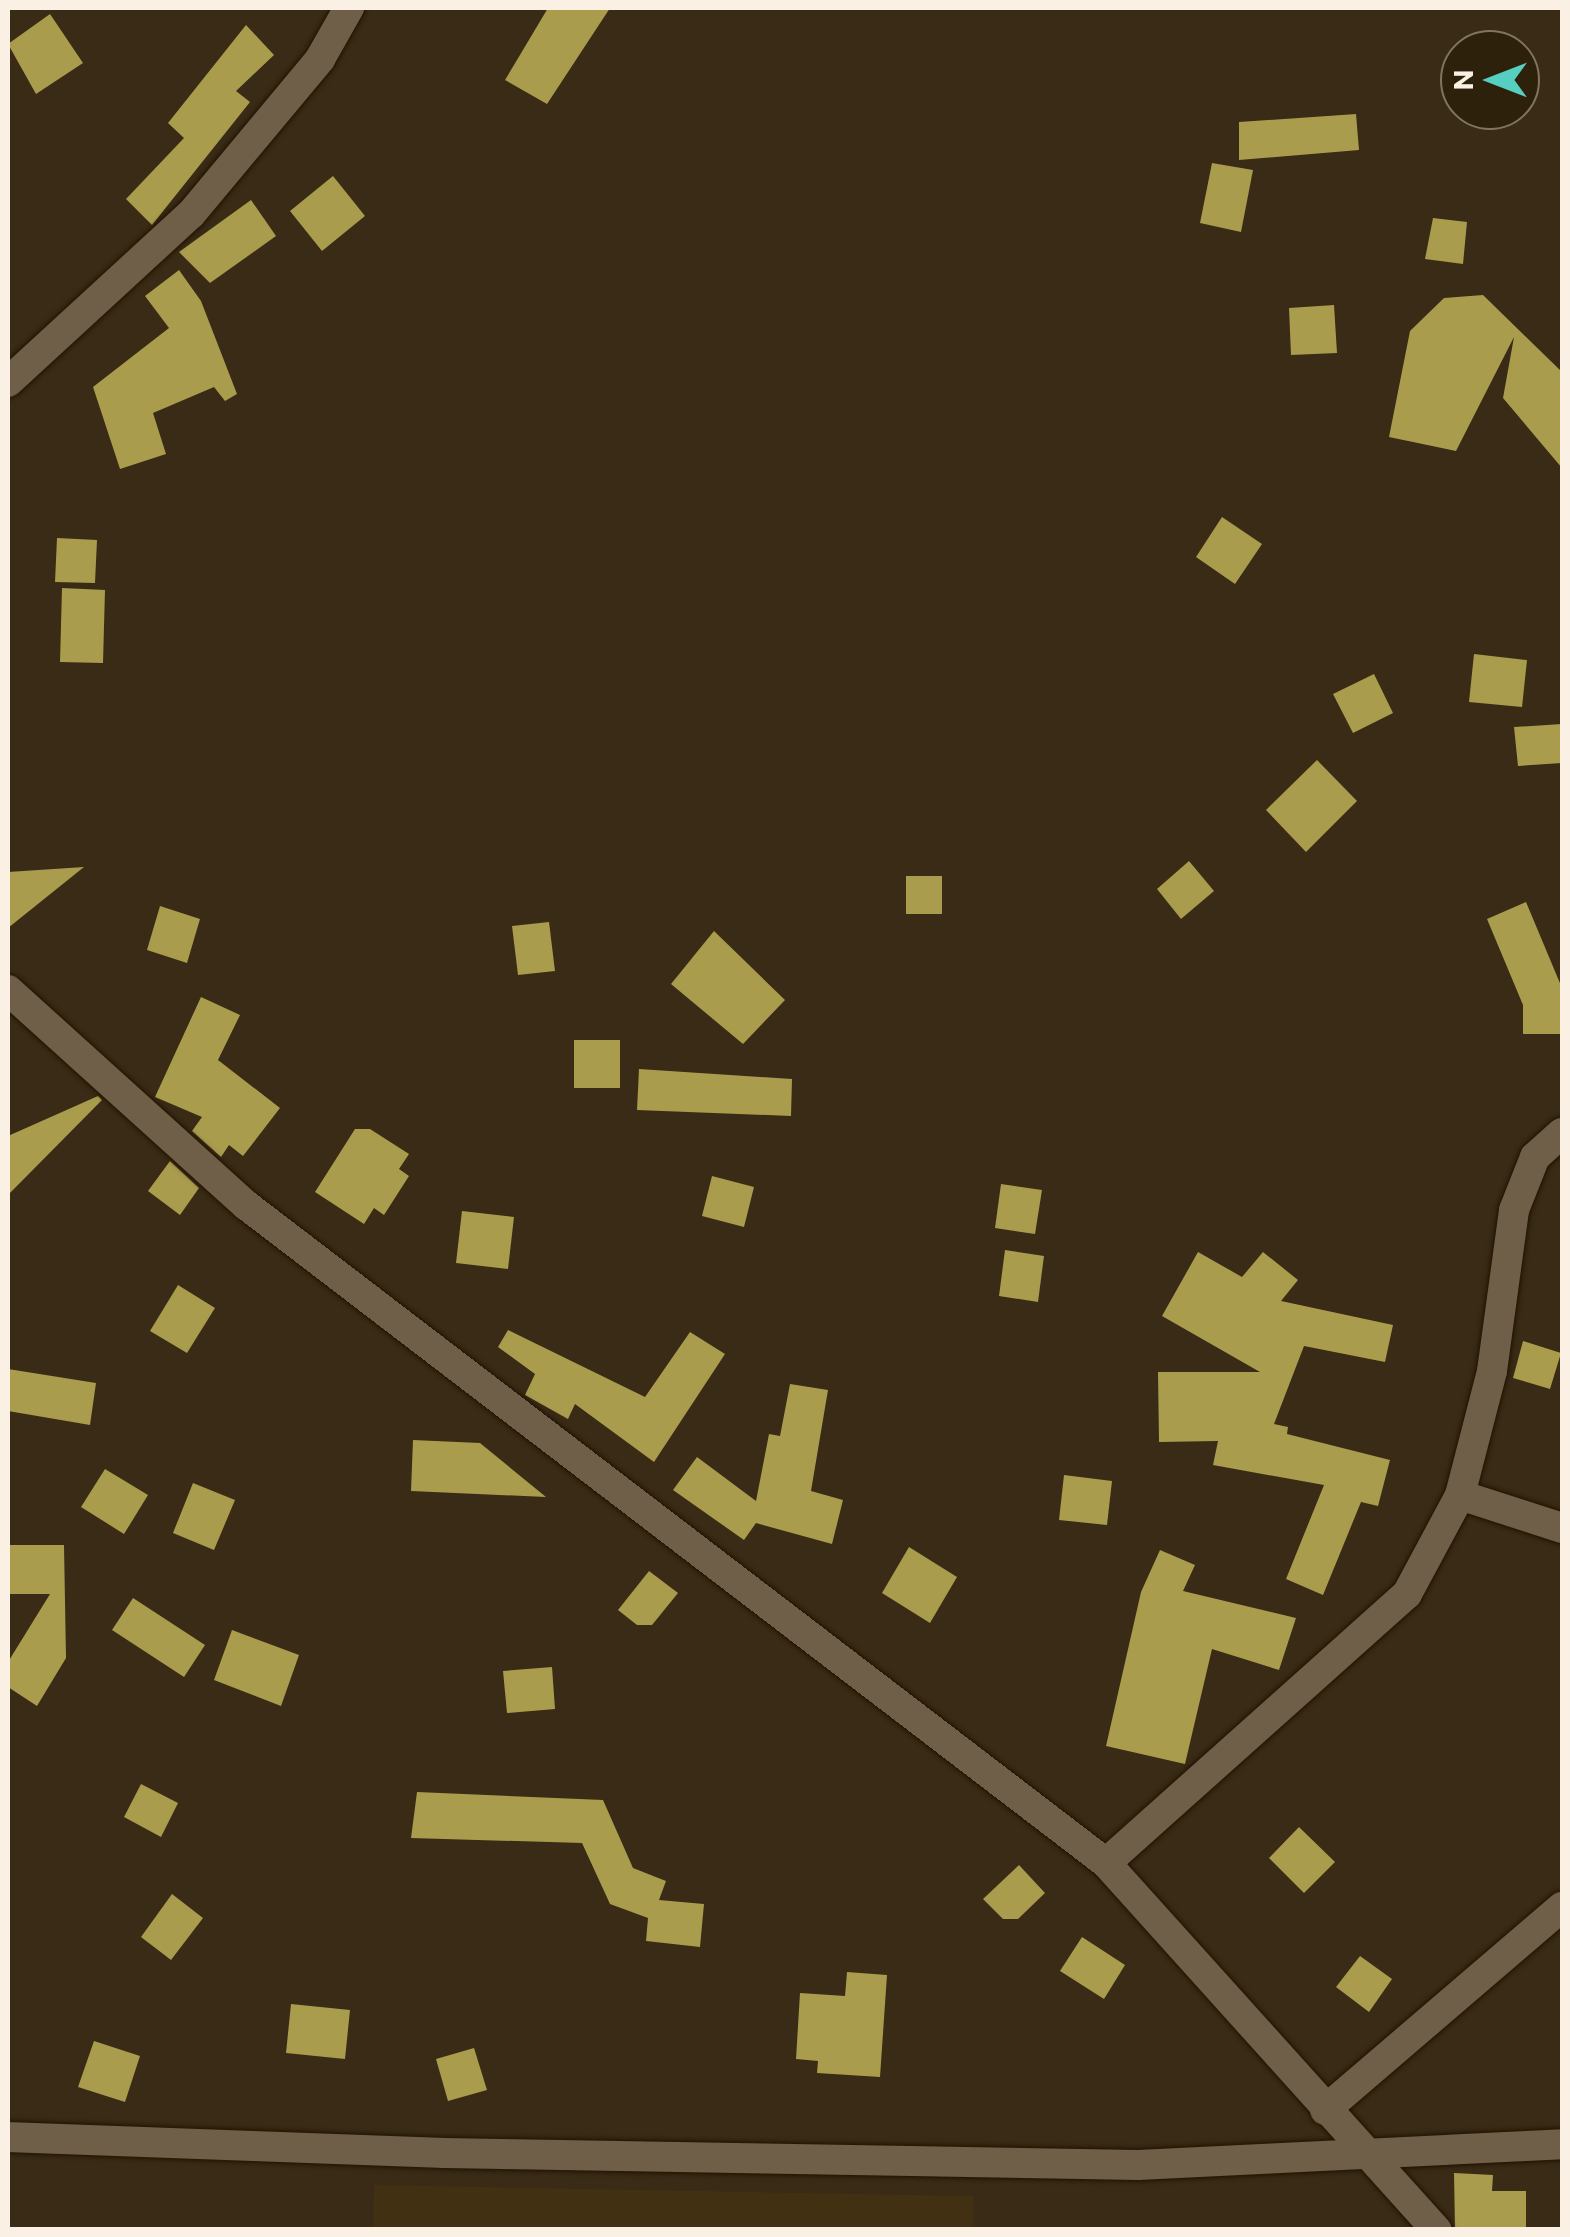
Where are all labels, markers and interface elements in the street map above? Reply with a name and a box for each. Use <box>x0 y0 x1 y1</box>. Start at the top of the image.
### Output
north arrow <box>1440 30 1540 130</box>
text: N <box>1445 70 1479 91</box>

